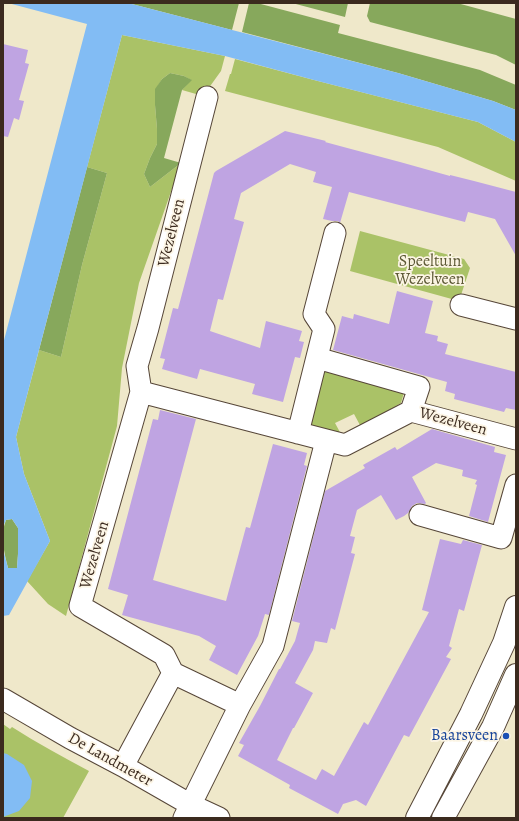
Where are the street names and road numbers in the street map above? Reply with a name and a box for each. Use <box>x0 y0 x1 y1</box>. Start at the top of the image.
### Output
street label: Wezelveen <box>154 197 190 269</box>
street label: Wezelveen <box>417 404 489 440</box>
street label: Wezelveen <box>76 519 114 591</box>
street label: De Landmeter <box>64 729 156 791</box>

